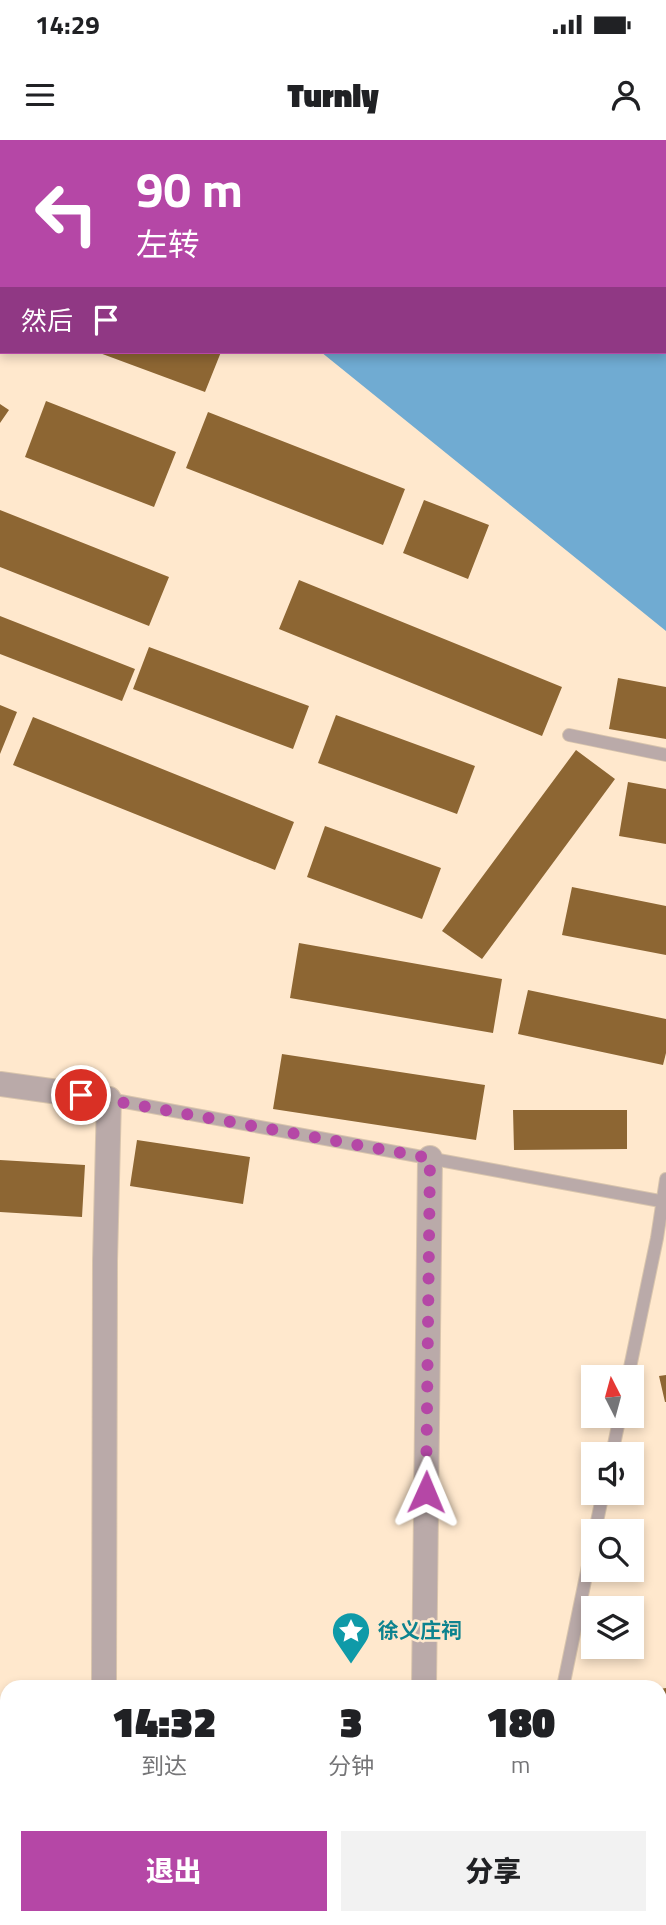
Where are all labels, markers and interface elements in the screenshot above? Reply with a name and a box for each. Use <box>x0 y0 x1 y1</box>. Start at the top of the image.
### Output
text: 14:29 <box>35 5 100 44</box>
text: Turnly <box>287 71 379 119</box>
icon: menu <box>21 76 59 114</box>
icon: person <box>607 76 645 114</box>
text: 90 m <box>136 151 243 226</box>
icon: left <box>21 168 112 259</box>
text: 左转 <box>136 220 200 268</box>
text: 然后 <box>21 301 73 340</box>
icon: arrive <box>87 301 125 339</box>
pin <box>51 1065 111 1125</box>
icon: arrive <box>62 1076 100 1114</box>
north arrow <box>581 1365 644 1428</box>
map controls <box>581 1365 644 1659</box>
button: sound <box>581 1442 644 1505</box>
position arrow <box>389 1455 463 1529</box>
button: search <box>581 1519 644 1582</box>
button: layers <box>581 1596 644 1659</box>
place icon: 徐义庄祠 <box>330 1610 372 1665</box>
place label: 徐义庄祠 <box>378 1614 462 1646</box>
text: 14:32 <box>112 1689 216 1753</box>
text: 3 <box>340 1689 363 1753</box>
text: 180 <box>486 1689 555 1753</box>
text: m <box>511 1747 530 1782</box>
text: 到达 <box>141 1748 187 1783</box>
text: 分钟 <box>328 1748 374 1783</box>
button: 退出 <box>21 1831 327 1911</box>
button: 分享 <box>341 1831 646 1911</box>

